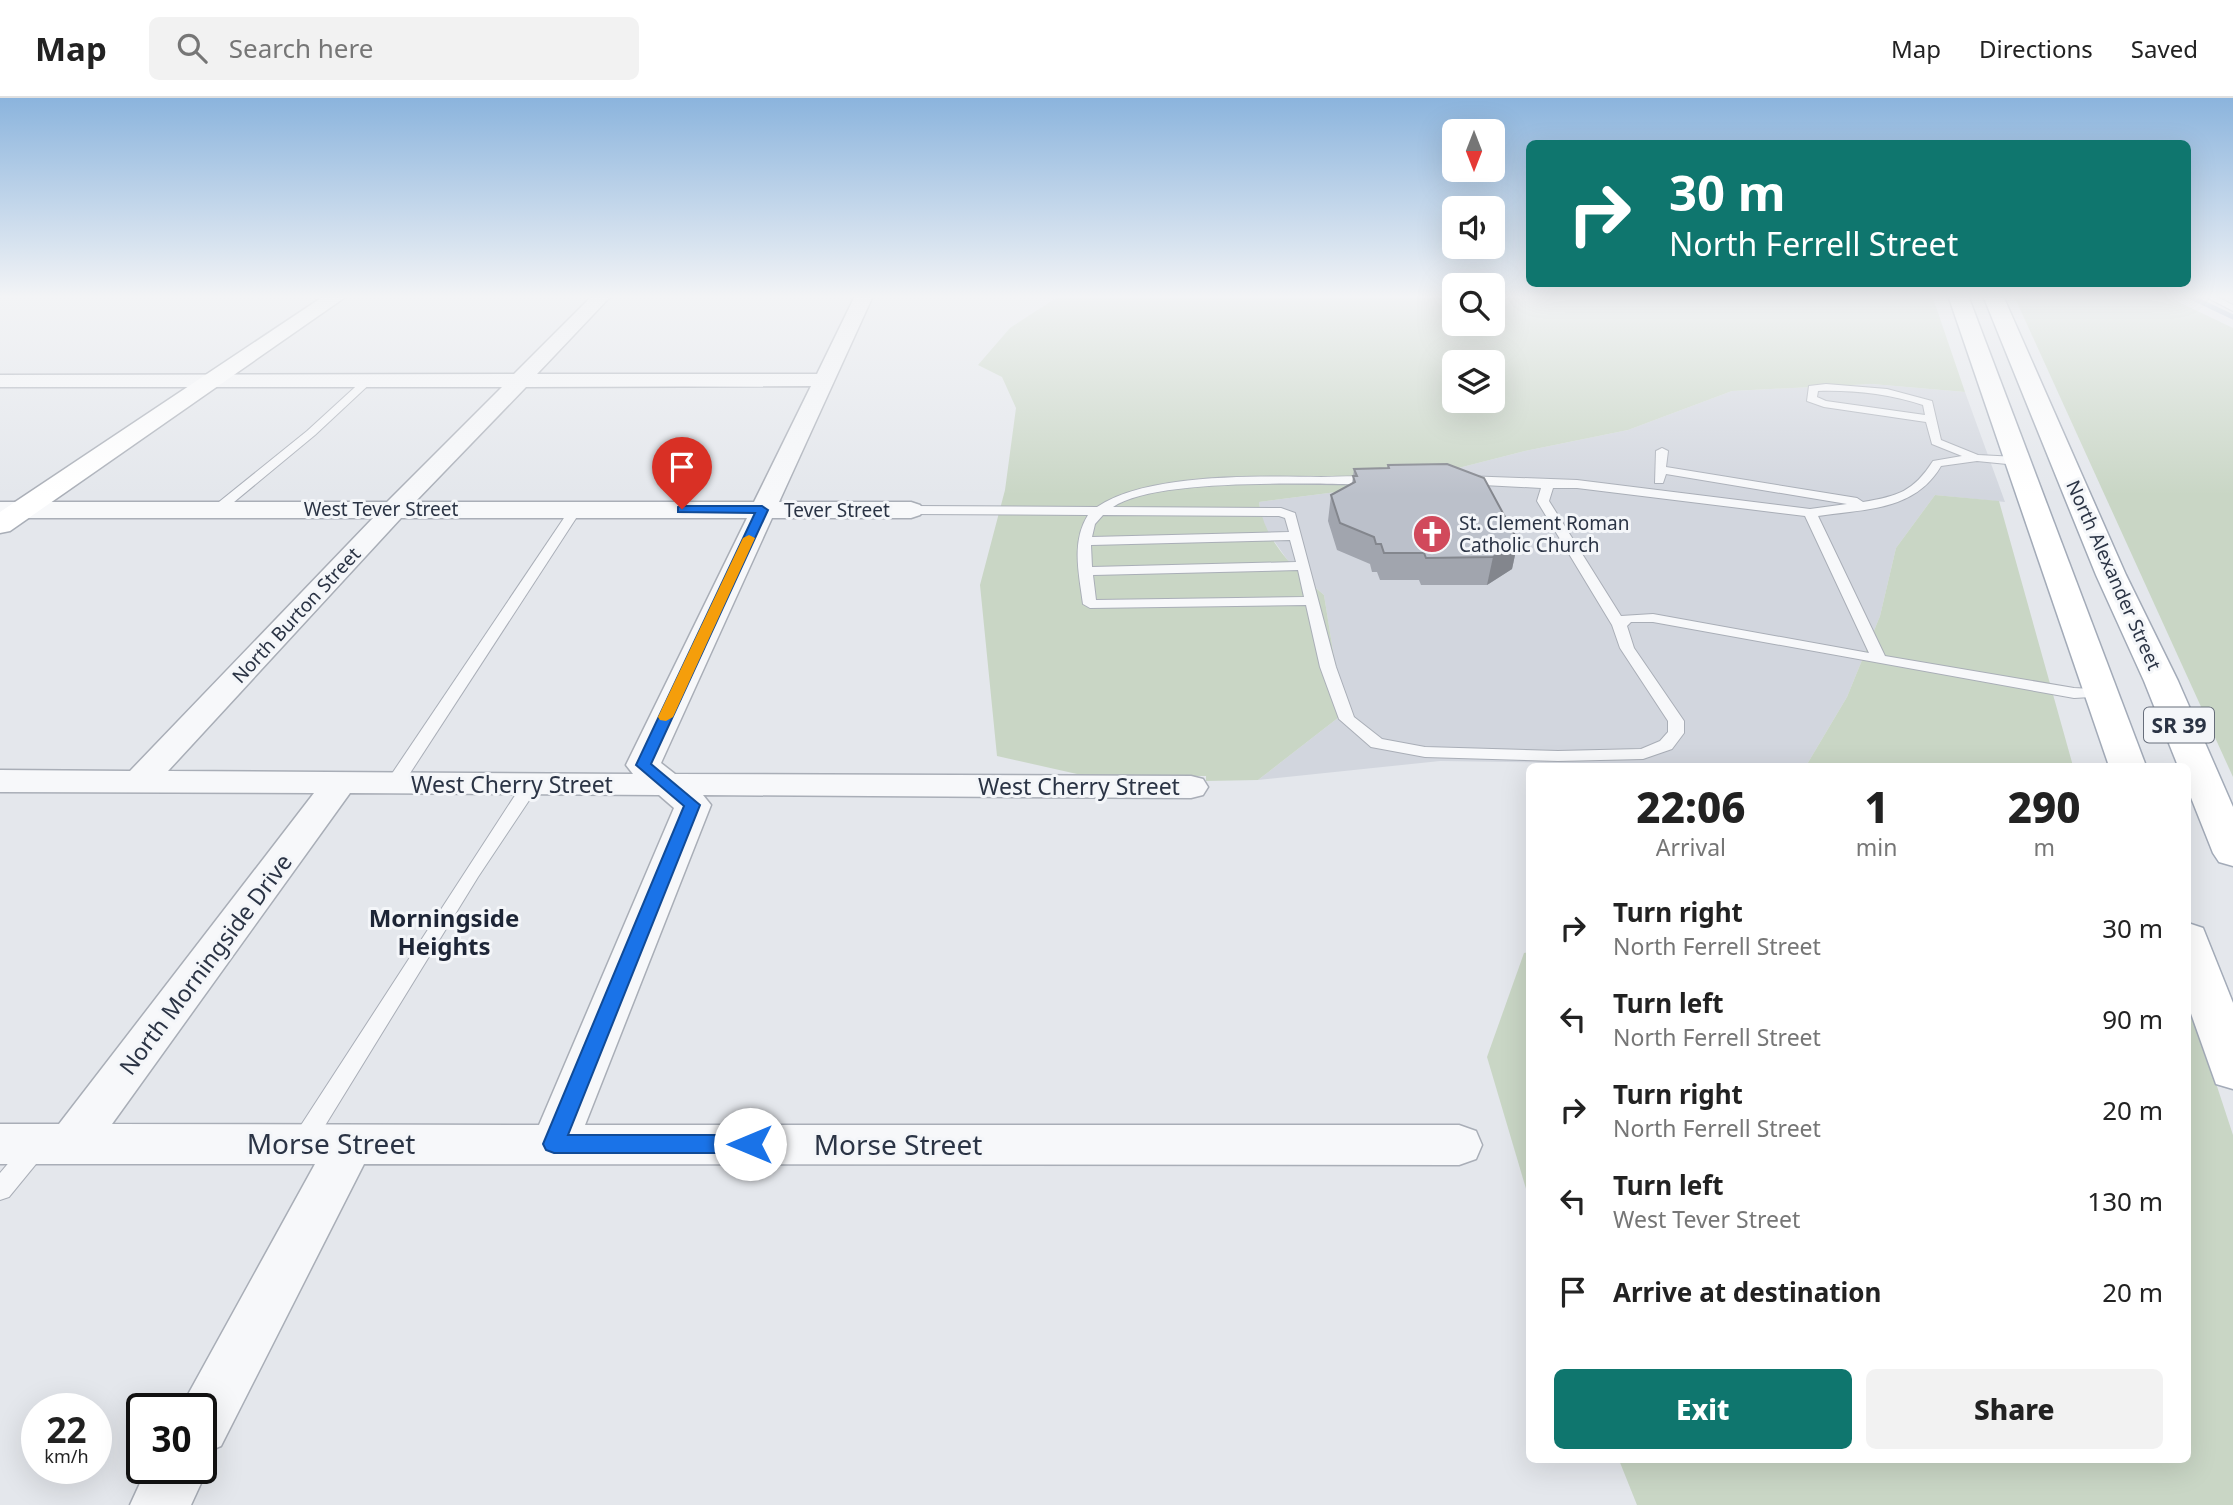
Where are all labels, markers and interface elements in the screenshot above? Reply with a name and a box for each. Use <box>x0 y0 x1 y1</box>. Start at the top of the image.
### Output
search box <box>149 17 639 80</box>
text: Map <box>35 26 107 71</box>
icon: search <box>173 29 211 67</box>
text: Search here <box>229 30 373 66</box>
text: Map <box>1891 32 1941 65</box>
text: Directions <box>1979 32 2093 65</box>
text: Saved <box>2131 32 2198 65</box>
north arrow <box>1442 119 1505 182</box>
map controls <box>1442 119 1505 413</box>
text: 30 m <box>1669 159 1786 225</box>
icon: right <box>1554 168 1645 259</box>
button: sound <box>1442 196 1505 259</box>
text: North Ferrell Street <box>1669 222 1958 265</box>
button: search <box>1442 273 1505 336</box>
button: layers <box>1442 350 1505 413</box>
pin <box>652 437 712 509</box>
icon: arrive <box>663 448 701 486</box>
street label: North Alexander Street <box>2060 476 2168 674</box>
street label: West Tever Street <box>304 496 458 522</box>
street label: Tever Street <box>784 497 890 523</box>
place label: St. Clement Roman Catholic Church <box>1459 510 1629 558</box>
church icon: St. Clement Roman Catholic Church <box>1411 513 1453 555</box>
street label: North Burton Street <box>226 541 366 689</box>
road number: SR 39 <box>2144 708 2214 742</box>
street label: West Cherry Street <box>411 768 613 800</box>
street label: West Cherry Street <box>978 770 1180 802</box>
text: 22:06 <box>1636 778 1745 835</box>
text: 1 <box>1864 778 1889 835</box>
text: 290 <box>2008 778 2081 835</box>
text: Arrival <box>1656 831 1726 863</box>
text: min <box>1856 831 1897 863</box>
text: m <box>2033 831 2055 863</box>
street label: North Morningside Drive <box>111 847 299 1081</box>
text: Turn right <box>1613 894 1743 930</box>
district label: Morningside Heights <box>369 901 519 962</box>
icon: right <box>1554 909 1592 947</box>
text: 30 m <box>2102 910 2163 946</box>
text: North Ferrell Street <box>1613 930 1821 962</box>
text: Turn left <box>1613 985 1724 1021</box>
icon: left <box>1554 1000 1592 1038</box>
text: 90 m <box>2102 1001 2163 1037</box>
text: North Ferrell Street <box>1613 1021 1821 1053</box>
text: Turn right <box>1613 1076 1743 1112</box>
icon: right <box>1554 1091 1592 1129</box>
text: 20 m <box>2102 1092 2163 1128</box>
position arrow <box>713 1107 787 1181</box>
text: North Ferrell Street <box>1613 1112 1821 1144</box>
street label: Morse Street <box>247 1124 415 1162</box>
street label: Morse Street <box>814 1125 982 1163</box>
text: Turn left <box>1613 1167 1724 1203</box>
icon: left <box>1554 1182 1592 1220</box>
text: 130 m <box>2087 1183 2163 1219</box>
text: West Tever Street <box>1613 1203 1800 1235</box>
icon: arrive <box>1554 1273 1592 1311</box>
text: Arrive at destination <box>1613 1274 1882 1310</box>
text: 20 m <box>2102 1274 2163 1310</box>
button: Exit <box>1554 1369 1852 1449</box>
button: Share <box>1866 1369 2163 1449</box>
speed limit sign: 30 <box>126 1393 217 1484</box>
text: 22 <box>46 1406 87 1453</box>
text: km/h <box>44 1444 89 1468</box>

